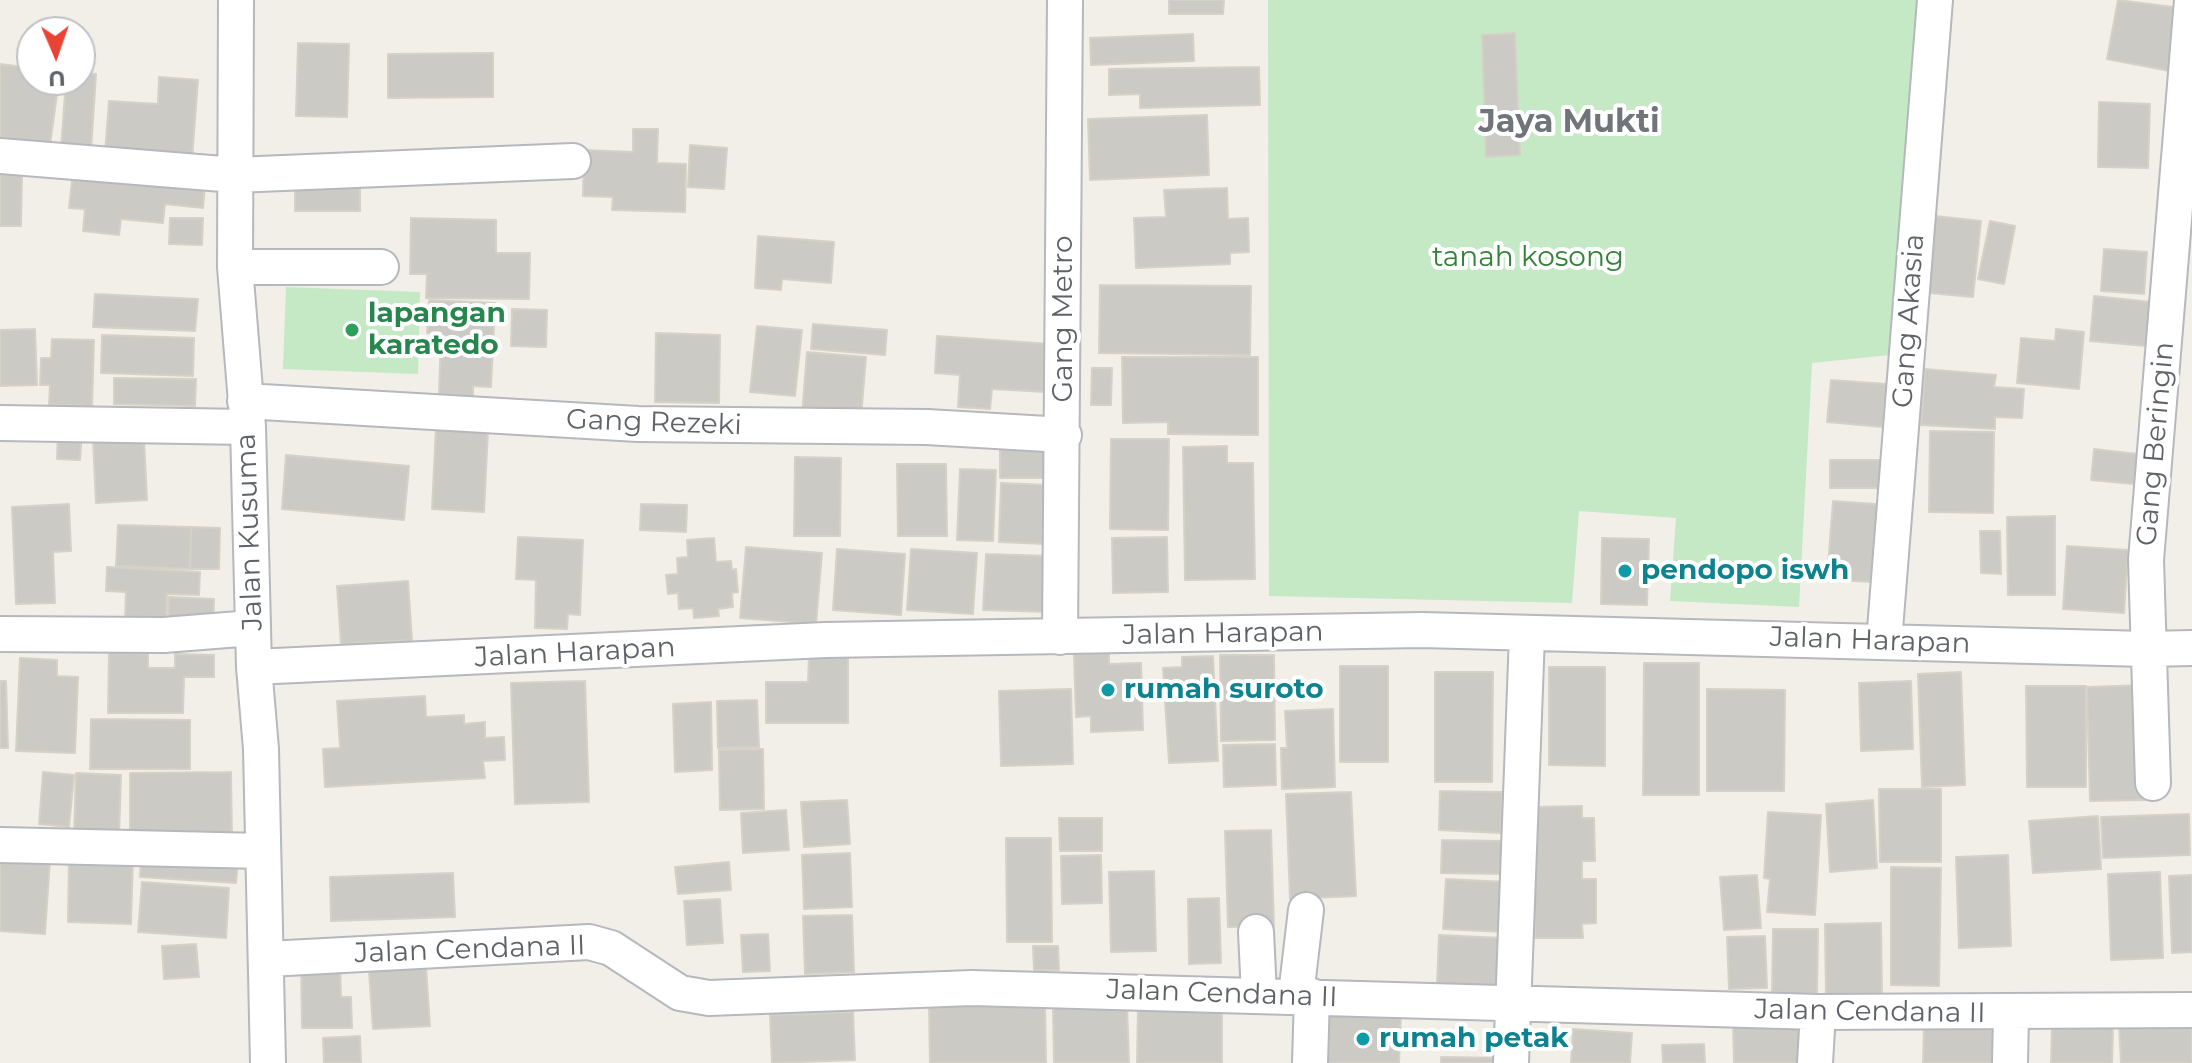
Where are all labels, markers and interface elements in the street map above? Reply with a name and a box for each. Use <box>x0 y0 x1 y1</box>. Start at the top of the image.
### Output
north arrow <box>16 16 96 96</box>
text: U <box>48 65 66 92</box>
district label: Jaya Mukti <box>1478 104 1660 142</box>
street label: Gang Akasia <box>1886 233 1932 409</box>
street label: Gang Metro <box>1047 235 1081 403</box>
park label: tanah kosong <box>1432 241 1624 275</box>
place label: lapangan karatedo <box>368 297 506 363</box>
marker: lapangan karatedo <box>343 321 361 339</box>
street label: Gang Beringin <box>2130 341 2182 547</box>
street label: Gang Rezeki <box>566 403 742 443</box>
street label: Jalan Kusuma <box>230 433 270 631</box>
place label: pendopo iswh <box>1641 554 1849 588</box>
marker: pendopo iswh <box>1616 562 1634 580</box>
street label: Jalan Harapan <box>1122 615 1324 653</box>
street label: Jalan Harapan <box>1769 621 1971 661</box>
street label: Jalan Harapan <box>474 631 676 675</box>
place label: rumah suroto <box>1124 673 1324 707</box>
marker: rumah suroto <box>1099 681 1117 699</box>
street label: Jalan Cendana II <box>354 929 586 971</box>
street label: Jalan Cendana II <box>1106 973 1338 1015</box>
street label: Jalan Cendana II <box>1754 993 1986 1031</box>
place label: rumah petak <box>1379 1022 1569 1056</box>
marker: rumah petak <box>1354 1030 1372 1048</box>

